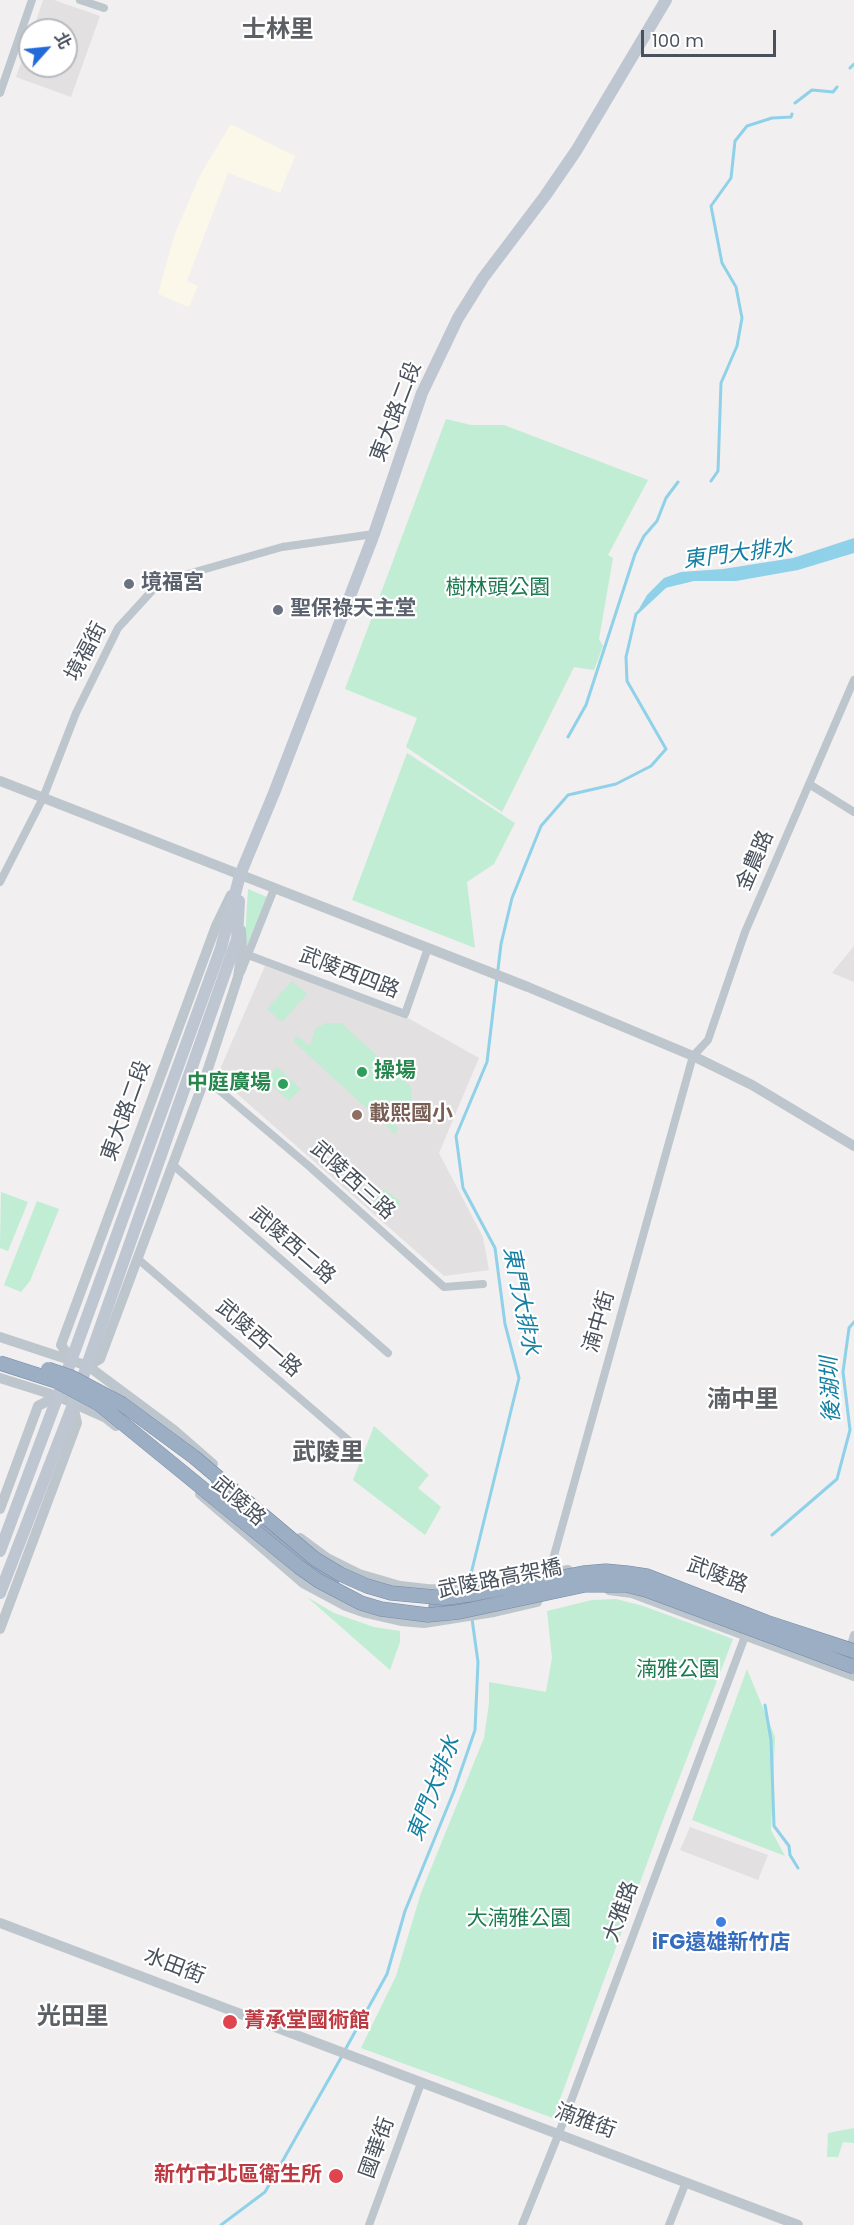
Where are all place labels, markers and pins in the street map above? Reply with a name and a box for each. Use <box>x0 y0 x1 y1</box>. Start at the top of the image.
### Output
place label: 境福宮 <box>141 571 204 597</box>
marker: 境福宮 <box>122 577 136 591</box>
place label: 聖保祿天主堂 <box>290 597 416 623</box>
marker: 聖保祿天主堂 <box>271 603 285 617</box>
place label: 操場 <box>374 1059 416 1085</box>
marker: 操場 <box>355 1065 369 1079</box>
place label: 中庭廣場 <box>187 1071 271 1097</box>
marker: 中庭廣場 <box>276 1077 290 1091</box>
place label: 載熙國小 <box>369 1102 453 1128</box>
marker: 載熙國小 <box>350 1108 364 1122</box>
marker: iFG遠雄新竹店 <box>714 1915 728 1929</box>
place label: iFG遠雄新竹店 <box>652 1931 790 1957</box>
place label: 菁承堂國術館 <box>244 2009 370 2035</box>
marker: 菁承堂國術館 <box>221 2013 239 2031</box>
place label: 新竹市北區衛生所 <box>154 2163 322 2189</box>
marker: 新竹市北區衛生所 <box>327 2167 345 2185</box>

